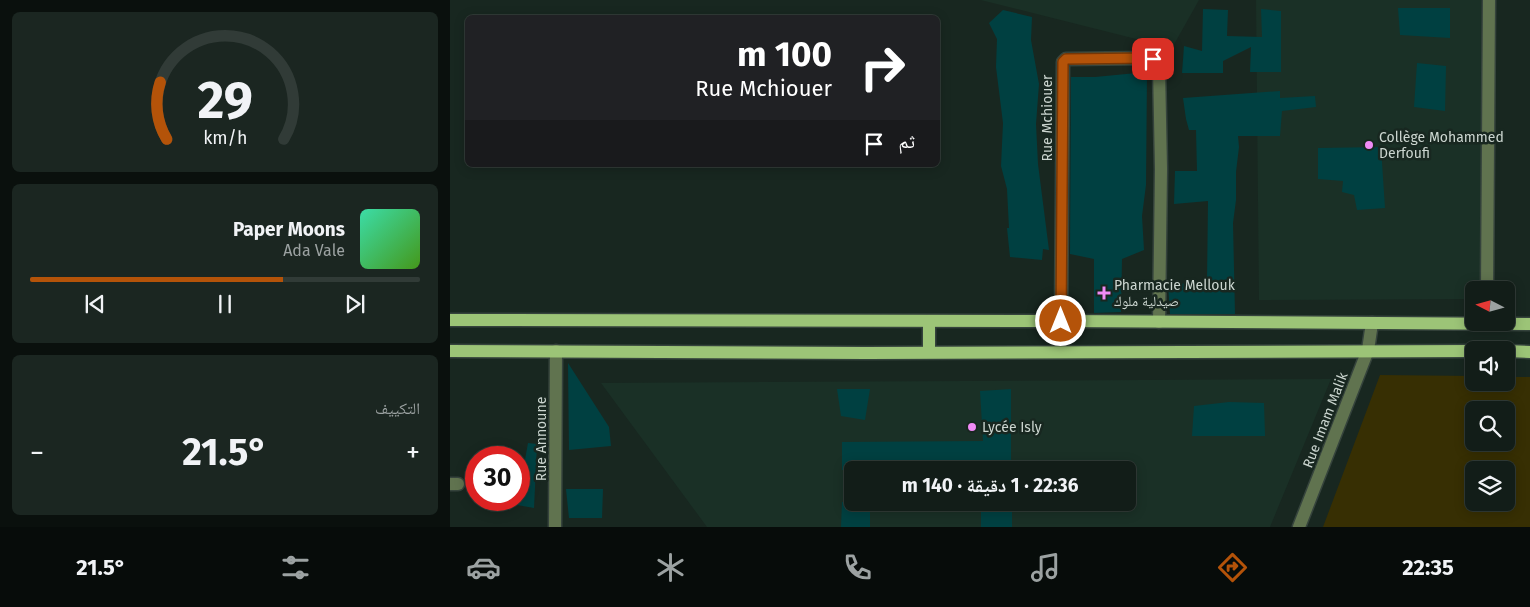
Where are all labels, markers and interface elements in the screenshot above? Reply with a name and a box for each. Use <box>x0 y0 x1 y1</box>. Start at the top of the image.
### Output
text: 100 m <box>737 33 832 75</box>
icon: right <box>850 35 915 100</box>
pin <box>1132 38 1174 80</box>
icon: arrive <box>1139 45 1167 73</box>
text: 29 <box>197 69 253 132</box>
street label: Rue Mchiouer <box>1039 74 1056 162</box>
text: Rue Mchiouer <box>695 75 832 102</box>
text: km/h <box>203 127 247 149</box>
place label: Collège Mohammed Derfoufi <box>1379 129 1504 162</box>
icon: arrive <box>860 130 888 158</box>
text: ثم <box>898 130 915 153</box>
marker: Collège Mohammed Derfoufi <box>1363 139 1375 151</box>
text: Paper Moons <box>233 218 345 241</box>
text: Ada Vale <box>283 241 345 260</box>
place label: Pharmacie Mellouk صيدلية ملوك <box>1114 277 1236 310</box>
north arrow <box>1465 281 1515 331</box>
map controls <box>1465 281 1515 511</box>
marker: Pharmacie Mellouk صيدلية ملوك <box>1098 287 1110 299</box>
icon: previous <box>81 290 109 318</box>
icon: pause <box>211 290 239 318</box>
icon: next <box>341 290 369 318</box>
position arrow <box>1034 294 1086 346</box>
button: sound <box>1465 341 1515 391</box>
street label: Rue Imam Malik <box>1299 369 1352 470</box>
street label: Rue Announe <box>533 397 550 481</box>
text: التكييف <box>375 399 420 418</box>
button: search <box>1465 401 1515 451</box>
place label: Lycée Isly <box>982 419 1042 436</box>
marker: Lycée Isly <box>966 421 978 433</box>
text: 21.5° <box>182 429 268 475</box>
text: − <box>30 436 44 469</box>
text: + <box>406 436 420 469</box>
speed limit sign: 30 <box>465 446 530 511</box>
button: layers <box>1465 461 1515 511</box>
text: 22:36 · 1 دقيقة · 140 m <box>902 474 1078 497</box>
icon: filters <box>278 550 313 585</box>
icon: car <box>466 550 501 585</box>
icon: climate <box>653 550 688 585</box>
icon: phone <box>840 550 875 585</box>
icon: music <box>1028 550 1063 585</box>
icon: directions <box>1215 550 1250 585</box>
text: 21.5° <box>76 554 126 581</box>
text: 22:35 <box>1402 554 1454 581</box>

